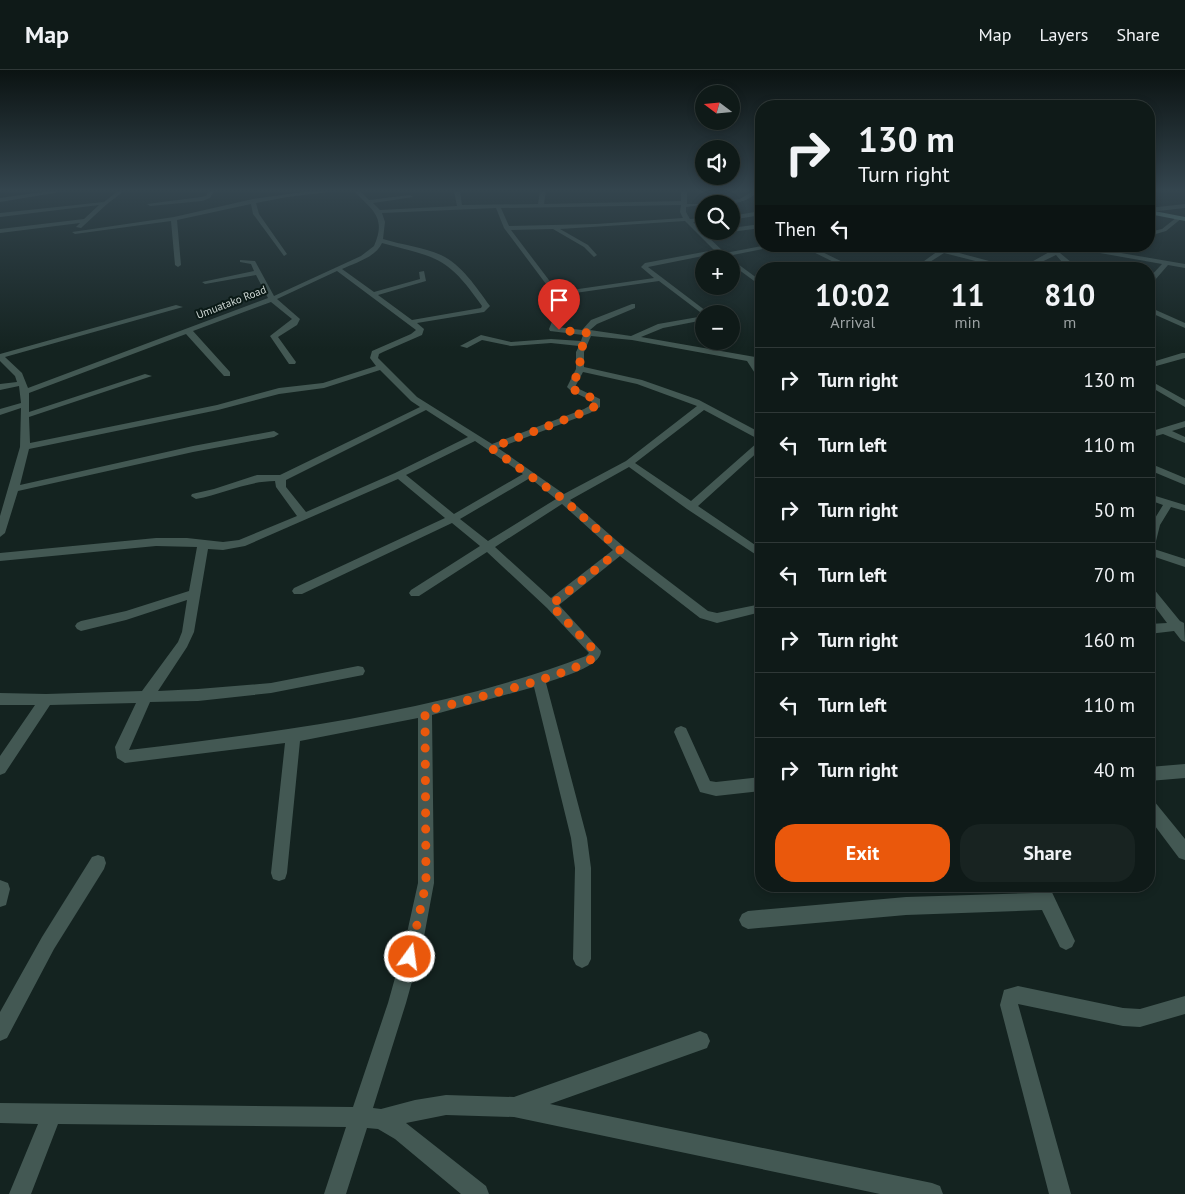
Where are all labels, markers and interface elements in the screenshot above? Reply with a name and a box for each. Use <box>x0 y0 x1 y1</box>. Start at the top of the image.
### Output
text: Map <box>25 19 69 50</box>
text: Map <box>979 23 1011 46</box>
text: Layers <box>1039 23 1088 46</box>
text: Share <box>1116 23 1160 46</box>
north arrow <box>695 85 740 130</box>
map controls <box>695 85 740 350</box>
text: 130 m <box>858 116 955 162</box>
icon: right <box>775 120 840 185</box>
button: sound <box>695 140 740 185</box>
text: Turn right <box>858 160 950 188</box>
button: search <box>695 195 740 240</box>
icon: left <box>826 215 854 243</box>
text: Then <box>775 217 816 241</box>
button: + <box>695 250 740 295</box>
text: 10:02 <box>815 275 891 314</box>
text: 11 <box>951 275 985 314</box>
text: 810 <box>1044 275 1095 314</box>
pin <box>538 279 580 330</box>
street label: Umuatako Road <box>194 282 268 322</box>
icon: arrive <box>545 286 573 314</box>
button: − <box>695 305 740 350</box>
text: Arrival <box>830 312 875 332</box>
text: min <box>955 312 981 332</box>
text: m <box>1063 312 1076 332</box>
icon: right <box>775 366 803 394</box>
text: Turn right <box>818 368 898 392</box>
text: 130 m <box>1083 368 1135 392</box>
icon: left <box>775 431 803 459</box>
text: Turn left <box>818 433 887 457</box>
text: 110 m <box>1083 433 1135 457</box>
icon: right <box>775 496 803 524</box>
text: Turn right <box>818 498 898 522</box>
text: 50 m <box>1094 498 1135 522</box>
icon: left <box>775 561 803 589</box>
text: Turn left <box>818 563 887 587</box>
text: 70 m <box>1094 563 1135 587</box>
icon: right <box>775 626 803 654</box>
text: Turn right <box>818 628 898 652</box>
text: 160 m <box>1083 628 1135 652</box>
icon: left <box>775 691 803 719</box>
text: Turn left <box>818 693 887 717</box>
text: 110 m <box>1083 693 1135 717</box>
icon: right <box>775 756 803 784</box>
text: Turn right <box>818 758 898 782</box>
text: 40 m <box>1094 758 1135 782</box>
button: Exit <box>775 824 950 882</box>
button: Share <box>960 824 1135 882</box>
position arrow <box>383 930 435 982</box>

